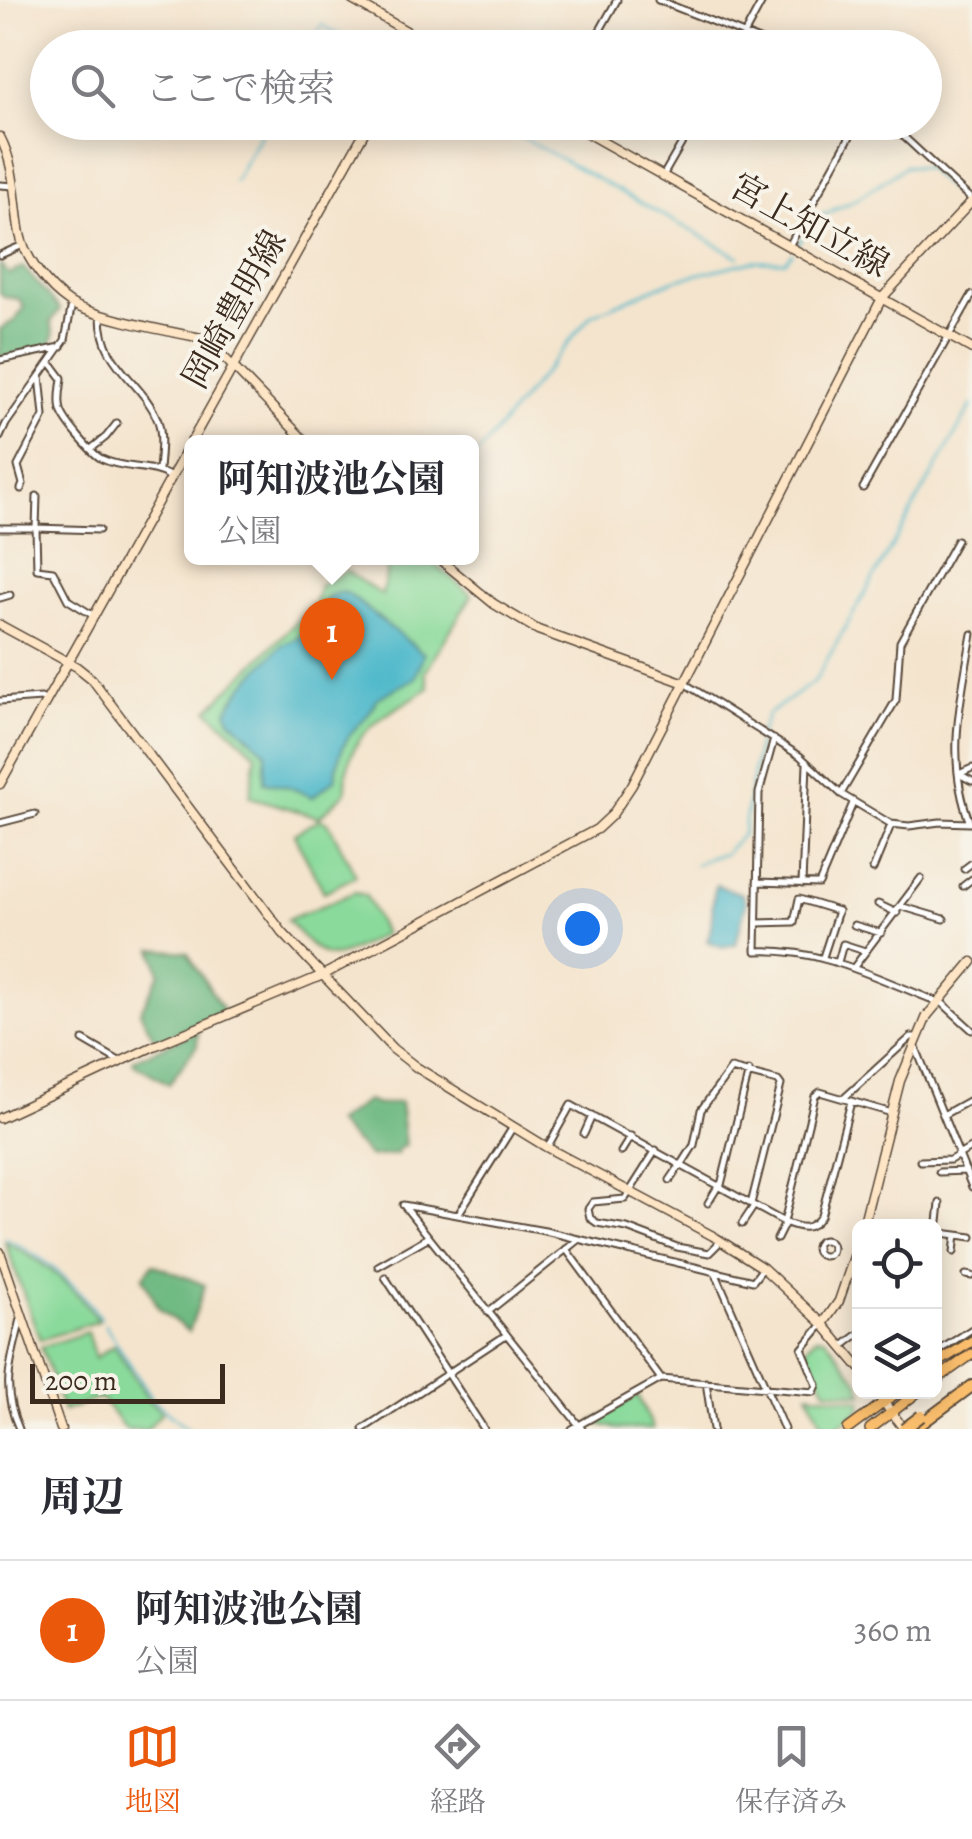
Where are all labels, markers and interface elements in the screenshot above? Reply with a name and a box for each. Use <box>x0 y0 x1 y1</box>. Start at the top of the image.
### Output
search box <box>30 30 942 140</box>
icon: search <box>65 58 120 113</box>
text: ここで検索 <box>145 62 335 114</box>
street label: 宮上知立線 <box>722 162 898 288</box>
street label: 岡崎豊明線 <box>171 221 297 397</box>
popup <box>184 435 479 565</box>
text: 阿知波池公園 <box>217 453 446 505</box>
text: 公園 <box>217 509 282 553</box>
pin: 1 <box>300 598 364 680</box>
your location <box>557 903 608 954</box>
map controls <box>852 1219 942 1399</box>
button: locate <box>852 1219 942 1309</box>
button: layers <box>852 1309 942 1399</box>
scale bar <box>30 1359 225 1404</box>
text: 200 m <box>45 1362 117 1400</box>
text: 周辺 <box>40 1468 124 1525</box>
text: 阿知波池公園 <box>135 1583 363 1635</box>
text: 1 <box>67 1608 78 1652</box>
text: 360 m <box>854 1608 932 1652</box>
text: 公園 <box>135 1639 199 1683</box>
tab: 地図 <box>125 1719 181 1821</box>
tab: 経路 <box>430 1719 486 1821</box>
tab: 保存済み <box>735 1719 847 1821</box>

